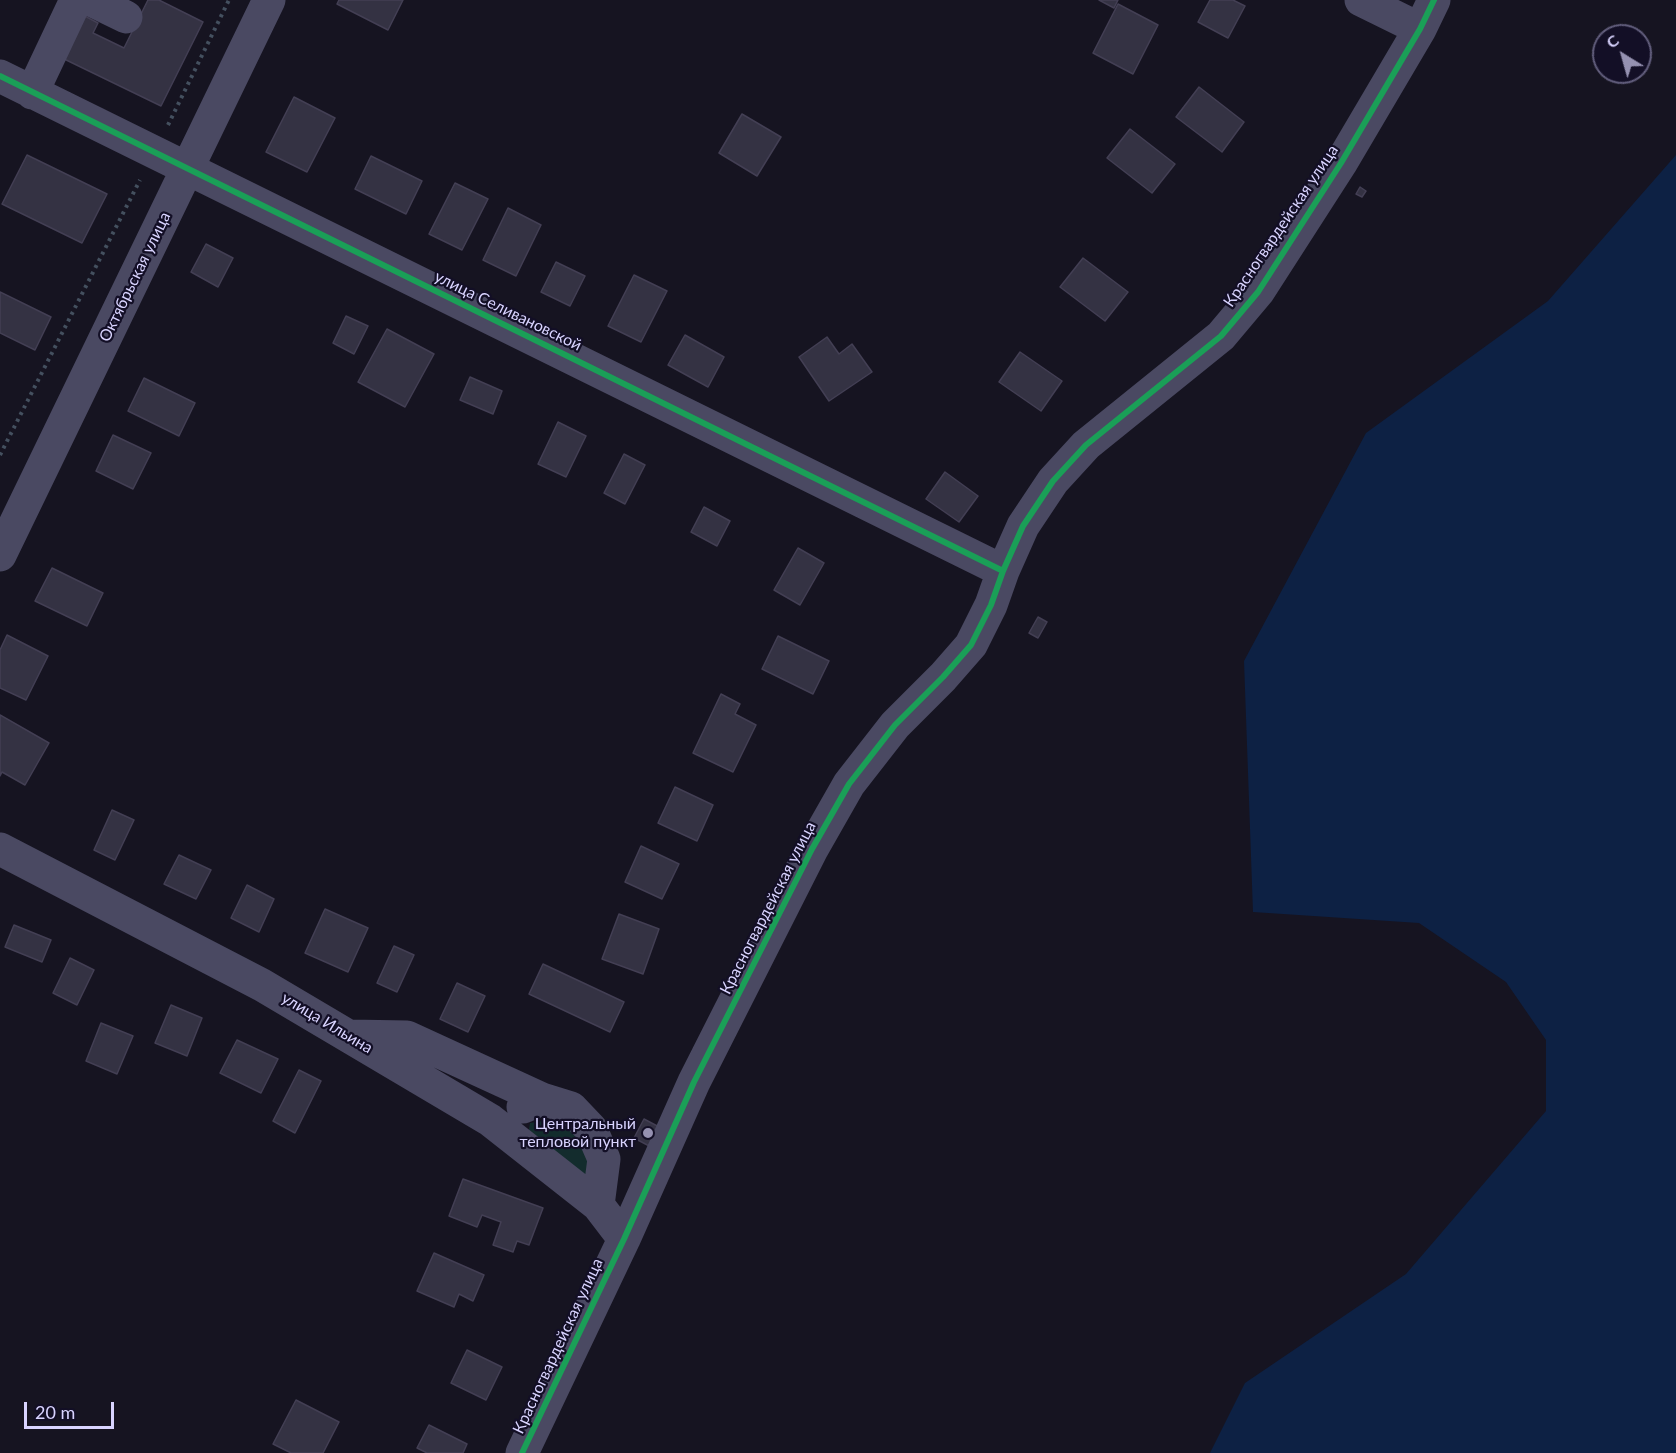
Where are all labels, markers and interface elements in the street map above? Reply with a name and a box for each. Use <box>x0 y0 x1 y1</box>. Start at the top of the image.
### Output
north arrow <box>1592 24 1652 84</box>
text: С <box>1602 30 1622 52</box>
street label: Красногвардейская улица <box>1220 141 1342 311</box>
street label: Октябрьская улица <box>95 209 175 345</box>
street label: улица Селивановской <box>431 267 585 355</box>
street label: Красногвардейская улица <box>716 818 820 998</box>
street label: улица Ильина <box>278 988 376 1058</box>
place label: Центральный тепловой пункт <box>519 1114 636 1152</box>
marker: Центральный тепловой пункт <box>641 1126 655 1140</box>
street label: Красногвардейская улица <box>509 1255 607 1437</box>
scale bar <box>27 1390 117 1428</box>
text: 20 m <box>35 1401 75 1423</box>

